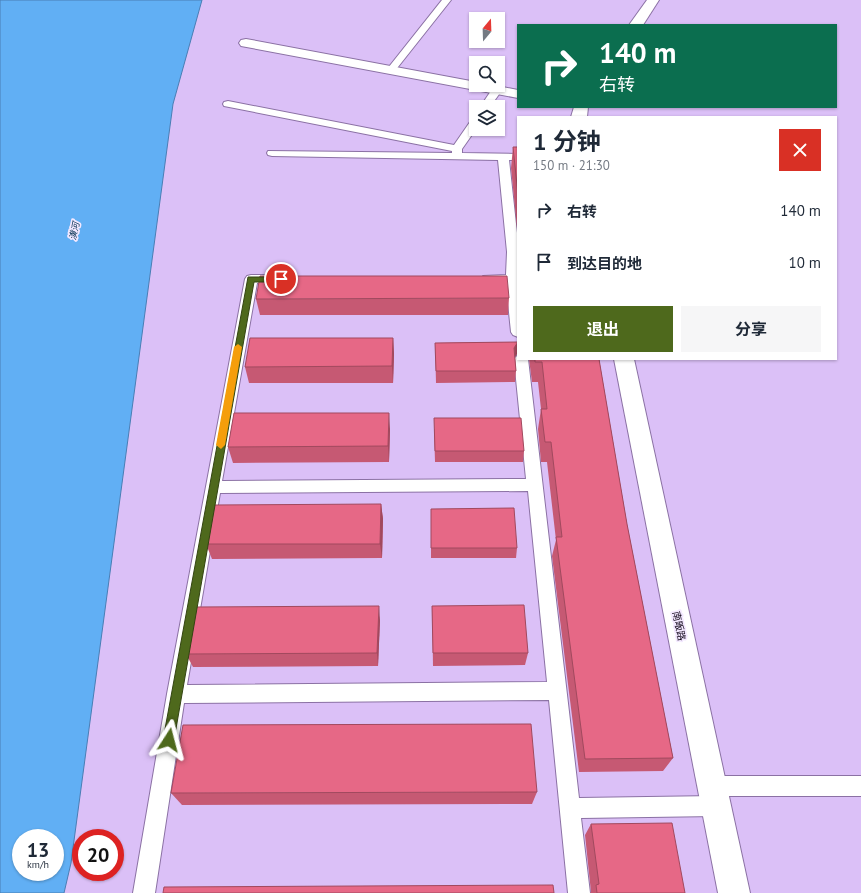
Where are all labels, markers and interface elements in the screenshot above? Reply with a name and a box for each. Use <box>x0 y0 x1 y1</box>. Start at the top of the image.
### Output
north arrow <box>469 12 505 48</box>
map controls <box>469 12 505 136</box>
text: 140 m <box>599 34 676 71</box>
icon: right <box>533 40 585 92</box>
button: search <box>469 56 505 92</box>
text: 右转 <box>599 73 635 96</box>
button: layers <box>469 100 505 136</box>
text: 1 分钟 <box>533 126 601 157</box>
button: close <box>779 129 821 171</box>
text: 150 m · 21:30 <box>533 157 610 174</box>
icon: right <box>533 199 555 221</box>
text: 140 m <box>780 201 821 220</box>
text: 右转 <box>567 202 597 221</box>
water label: 潢河 <box>67 219 82 241</box>
icon: arrive <box>533 251 555 273</box>
text: 10 m <box>788 253 821 272</box>
text: 到达目的地 <box>567 254 642 273</box>
pin <box>264 262 298 296</box>
icon: arrive <box>270 268 292 290</box>
button: 退出 <box>533 306 673 352</box>
button: 分享 <box>681 306 821 352</box>
street label: 南畈路 <box>670 610 688 642</box>
position arrow <box>148 719 190 761</box>
speed limit sign: 20 <box>72 829 124 881</box>
text: 13 <box>27 837 49 863</box>
text: km/h <box>27 858 49 871</box>

